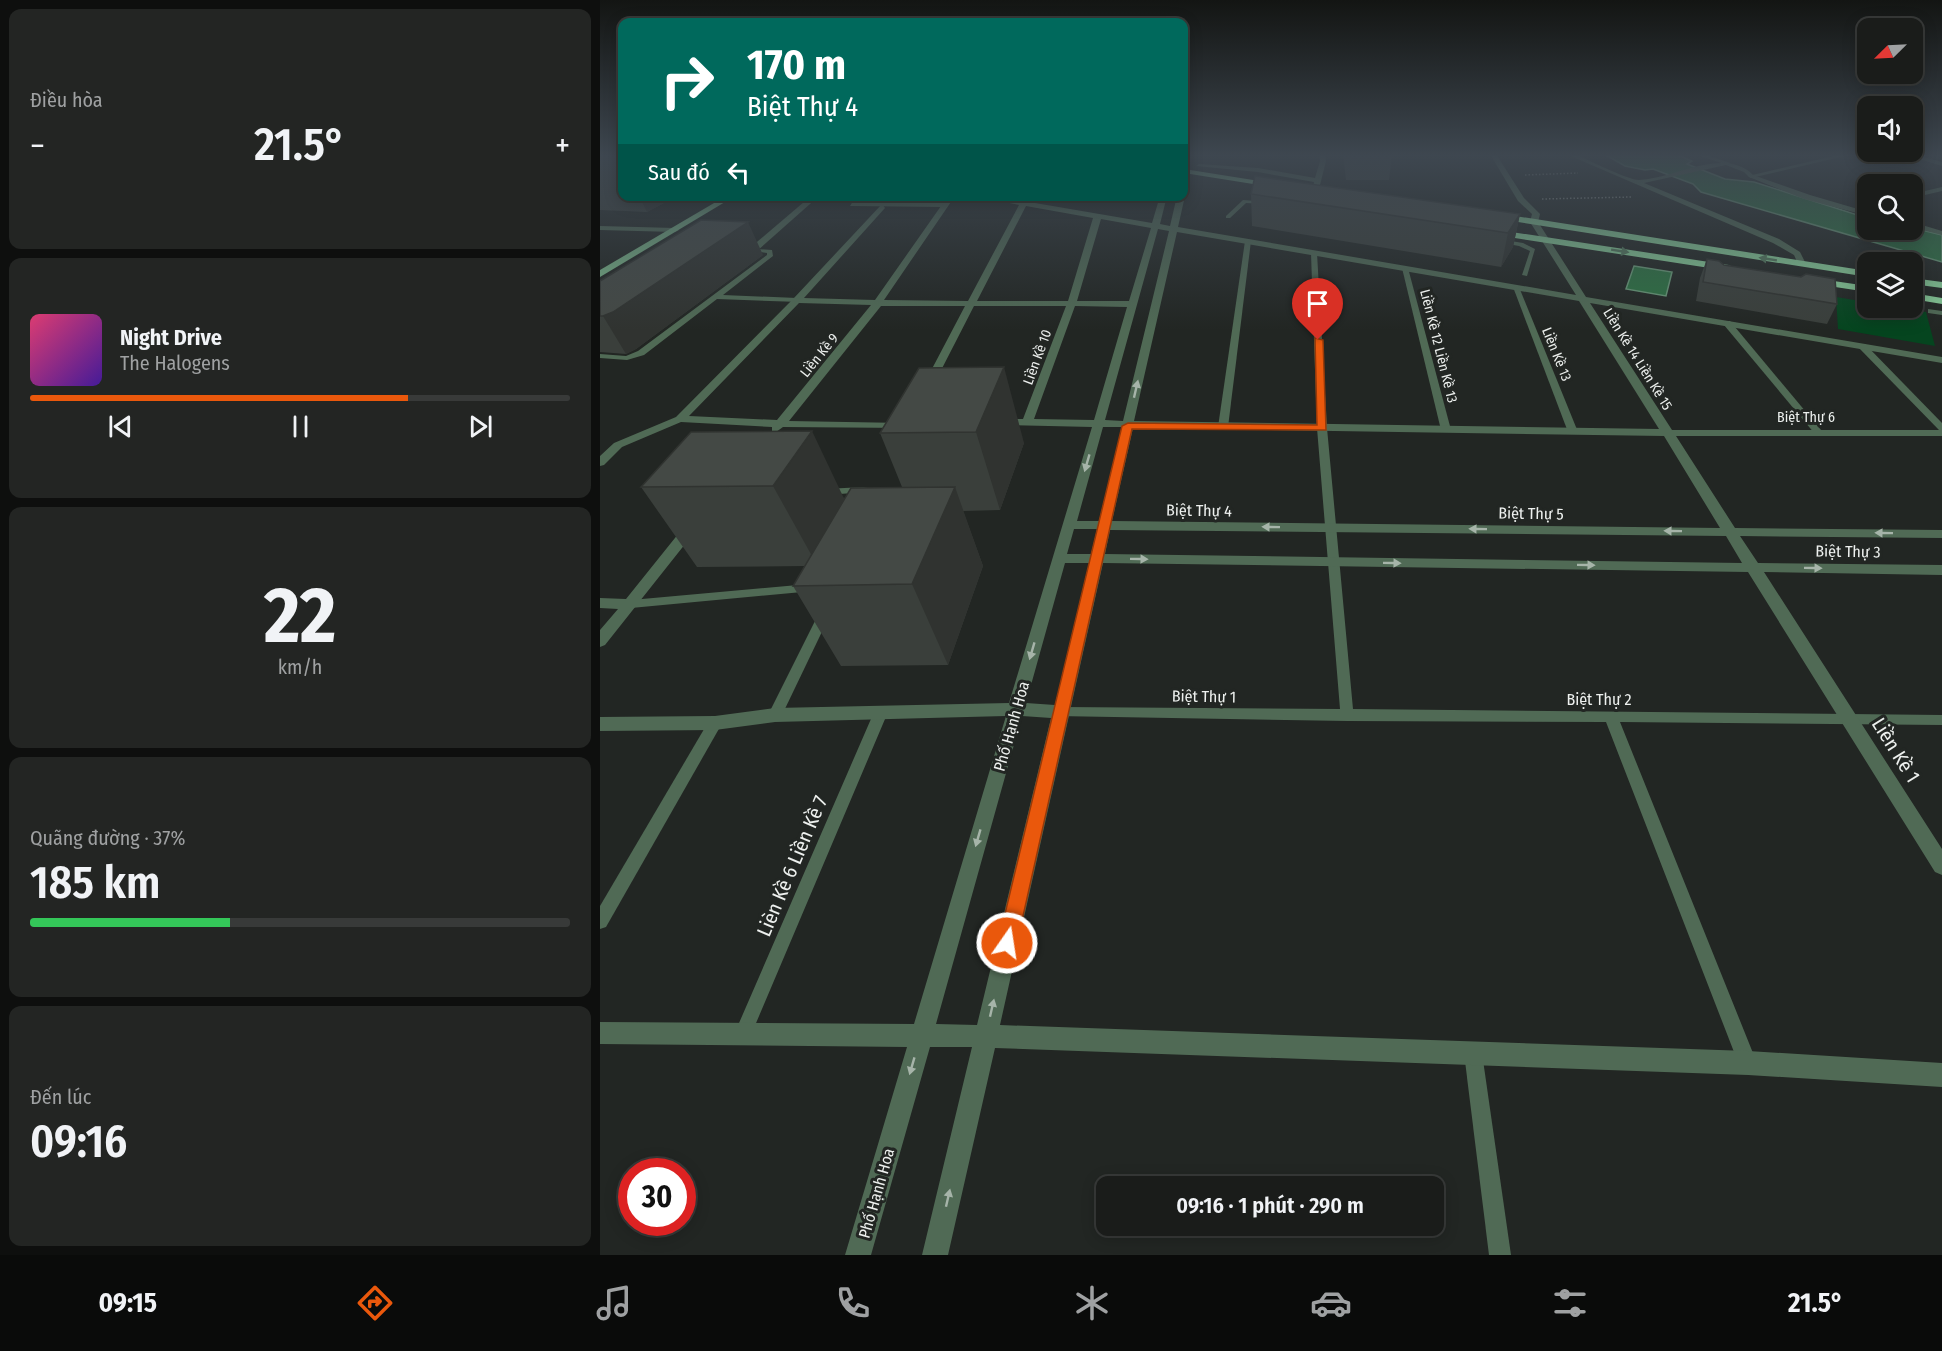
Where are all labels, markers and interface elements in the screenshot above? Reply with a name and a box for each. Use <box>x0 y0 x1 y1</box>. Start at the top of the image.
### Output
north arrow <box>1857 18 1923 84</box>
map controls <box>1857 18 1923 318</box>
text: 170 m <box>747 40 846 90</box>
icon: right <box>648 42 726 120</box>
text: Điều hòa <box>30 88 103 112</box>
text: Biệt Thự 4 <box>747 91 858 123</box>
button: sound <box>1857 96 1923 162</box>
text: 21.5° <box>254 118 346 172</box>
text: − <box>30 126 45 166</box>
text: + <box>555 126 570 166</box>
icon: left <box>722 156 755 189</box>
text: Sau đó <box>648 159 710 186</box>
button: search <box>1857 174 1923 240</box>
one-way arrow <box>1610 247 1629 256</box>
button: layers <box>1857 252 1923 318</box>
one-way arrow <box>1759 254 1778 263</box>
pin <box>1292 278 1343 340</box>
icon: arrive <box>1301 287 1334 320</box>
street label: Liền Kề 12 Liền Kề 13 <box>1416 287 1462 405</box>
street label: Liền Kề 14 Liền Kề 15 <box>1599 305 1677 413</box>
text: Night Drive <box>120 324 222 351</box>
street label: Liền Kề 13 <box>1538 324 1576 384</box>
street label: Liền Kề 10 <box>1019 327 1055 387</box>
street label: Liền Kề 9 <box>796 329 842 381</box>
text: The Halogens <box>120 351 230 375</box>
one-way arrow <box>1132 379 1142 398</box>
street label: Biệt Thự 6 <box>1777 409 1835 426</box>
icon: previous <box>104 410 137 443</box>
icon: pause <box>284 410 317 443</box>
icon: next <box>464 410 497 443</box>
one-way arrow <box>1081 454 1091 473</box>
street label: Biệt Thự 4 <box>1166 500 1232 521</box>
street label: Biệt Thự 5 <box>1498 503 1564 524</box>
one-way arrow <box>1261 522 1280 532</box>
one-way arrow <box>1469 524 1488 534</box>
one-way arrow <box>1664 526 1683 536</box>
one-way arrow <box>1874 528 1893 538</box>
street label: Biệt Thự 3 <box>1815 541 1881 562</box>
one-way arrow <box>1129 555 1148 564</box>
one-way arrow <box>1382 558 1401 568</box>
one-way arrow <box>1577 561 1596 570</box>
one-way arrow <box>1803 564 1822 573</box>
text: 22 <box>264 569 336 663</box>
one-way arrow <box>1027 642 1037 660</box>
text: km/h <box>278 655 322 679</box>
street label: Phố Hạnh Hoa <box>989 679 1033 773</box>
street label: Biệt Thự 1 <box>1172 686 1236 707</box>
street label: Biệt Thự 2 <box>1566 690 1632 709</box>
street label: Liền Kề 1 <box>1867 713 1925 787</box>
street label: Lièn Kề 6 Liền Kề 7 <box>752 792 832 940</box>
text: Quãng đường · 37% <box>30 826 186 850</box>
one-way arrow <box>973 829 982 847</box>
text: 185 km <box>30 856 160 910</box>
position arrow <box>975 911 1039 975</box>
one-way arrow <box>988 999 998 1017</box>
one-way arrow <box>907 1057 916 1075</box>
text: Đến lúc <box>30 1085 91 1109</box>
text: 09:16 <box>30 1115 127 1169</box>
street label: Phố Hạnh Hoa <box>854 1146 898 1240</box>
speed limit sign: 30 <box>618 1158 696 1236</box>
one-way arrow <box>944 1189 954 1207</box>
text: 09:16 · 1 phút · 290 m <box>1176 1192 1364 1219</box>
icon: directions <box>354 1282 396 1324</box>
icon: music <box>593 1282 635 1324</box>
icon: phone <box>832 1282 874 1324</box>
icon: climate <box>1071 1282 1113 1324</box>
icon: car <box>1310 1282 1352 1324</box>
icon: filters <box>1549 1282 1591 1324</box>
text: 09:15 <box>99 1287 157 1319</box>
text: 21.5° <box>1788 1287 1843 1319</box>

